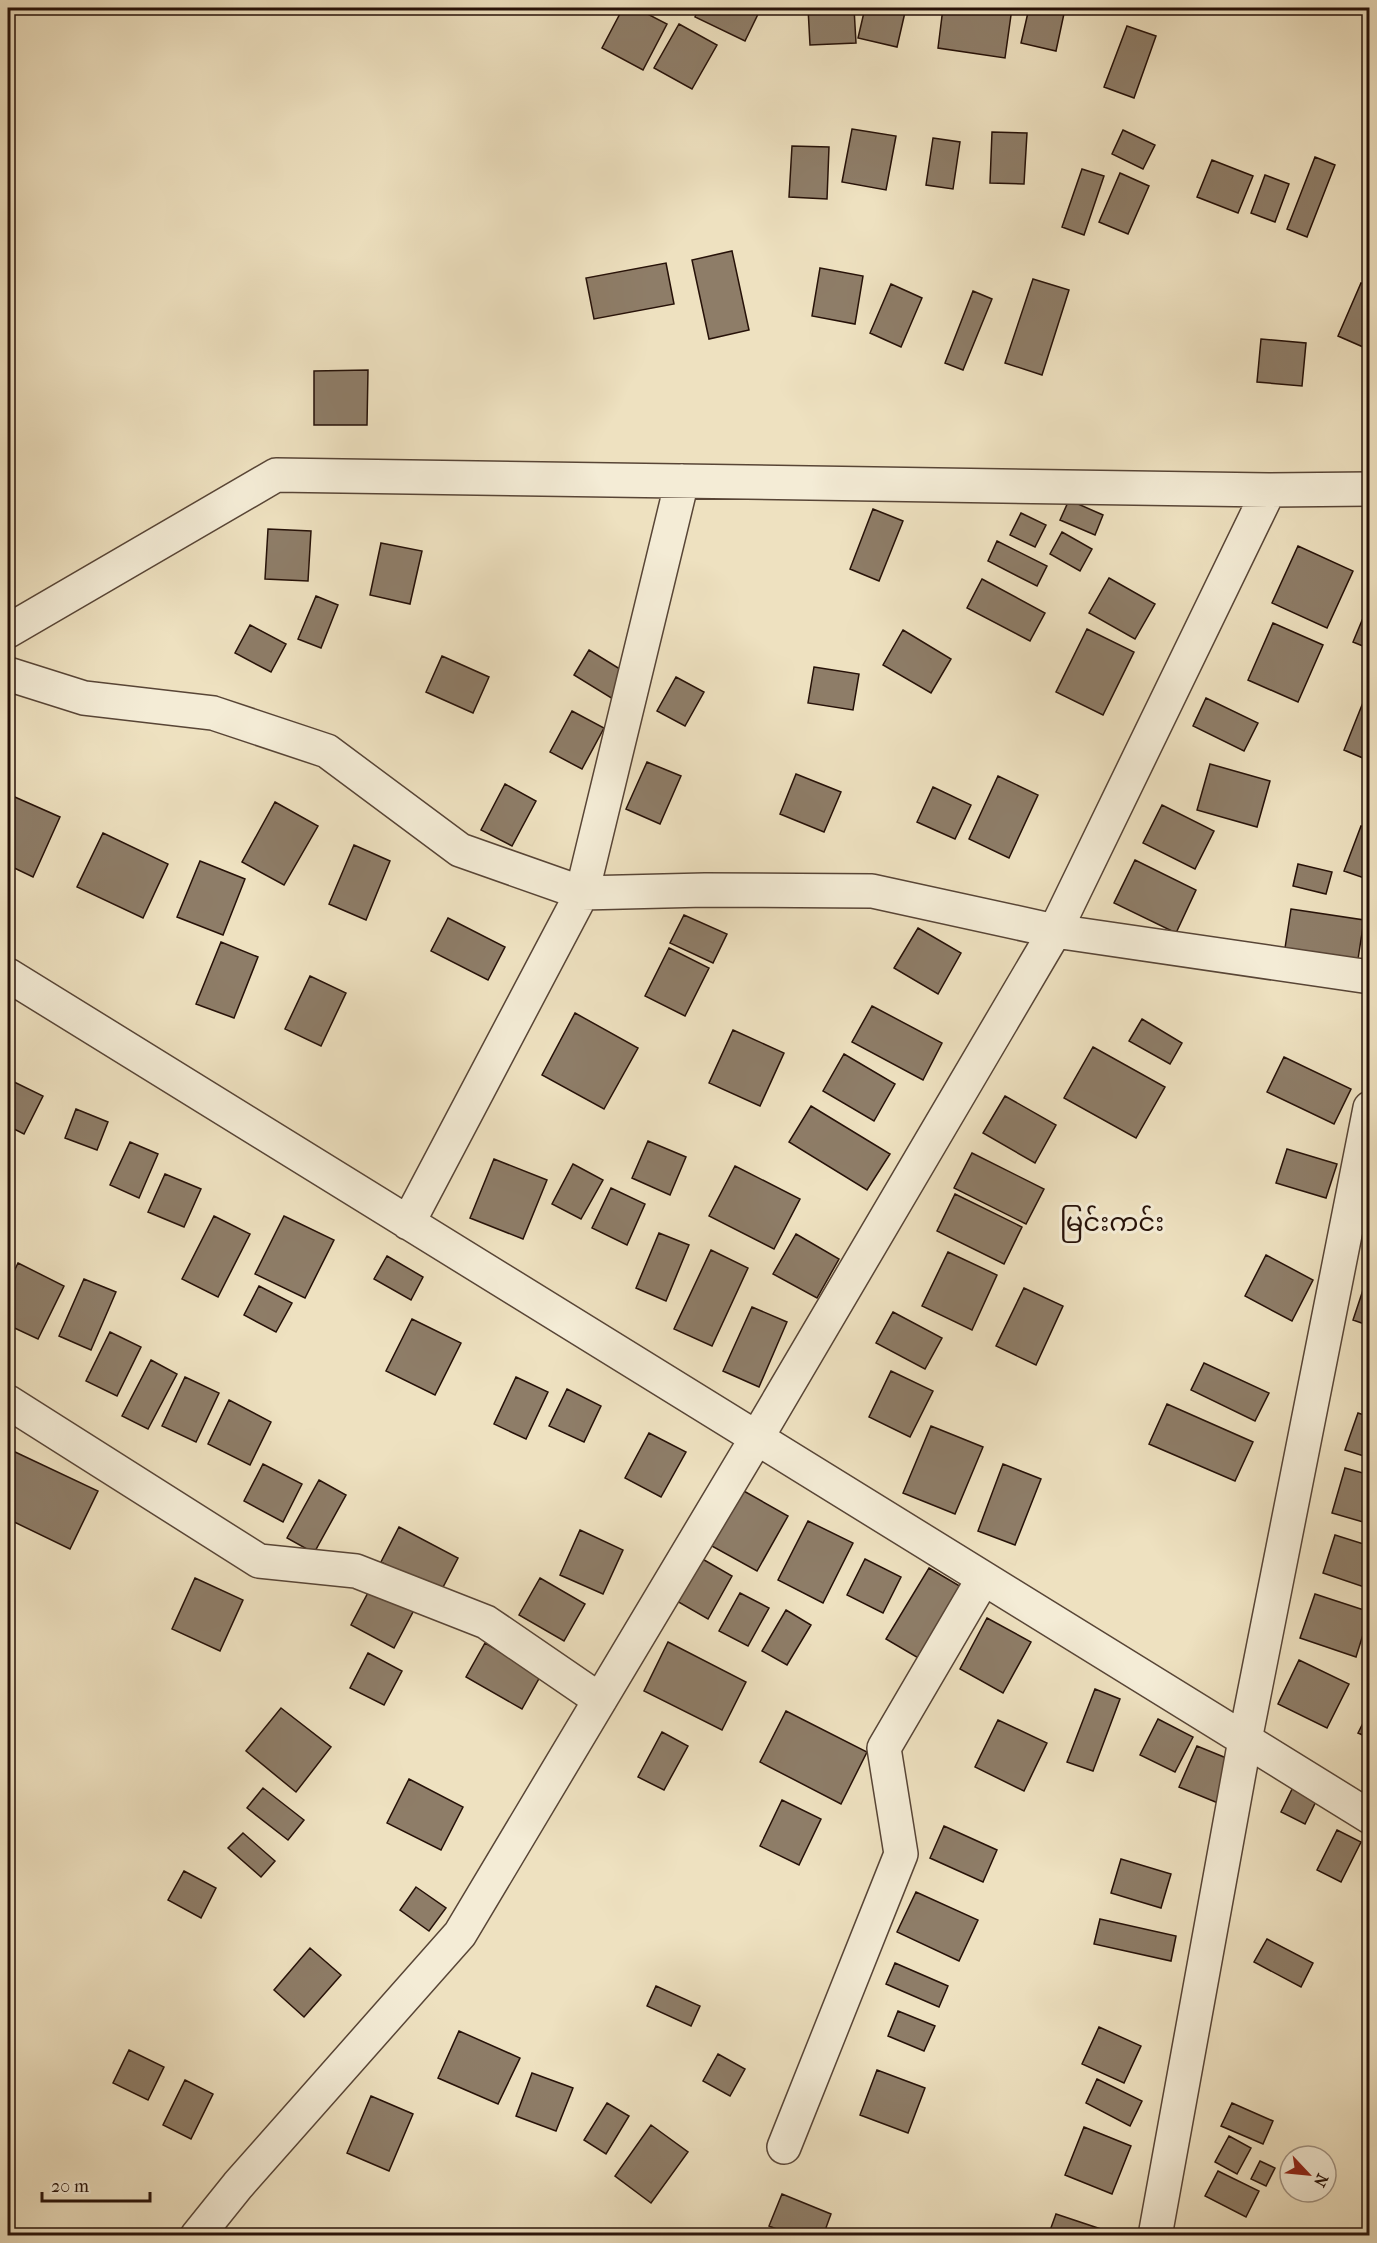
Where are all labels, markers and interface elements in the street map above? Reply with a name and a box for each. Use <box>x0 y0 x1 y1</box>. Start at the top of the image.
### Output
district label: မြင်းကင်း <box>1060 1205 1164 1243</box>
north arrow <box>1278 2144 1338 2204</box>
scale bar <box>42 2165 150 2203</box>
text: N <box>1309 2171 1332 2191</box>
text: 20 m <box>51 2176 89 2197</box>

